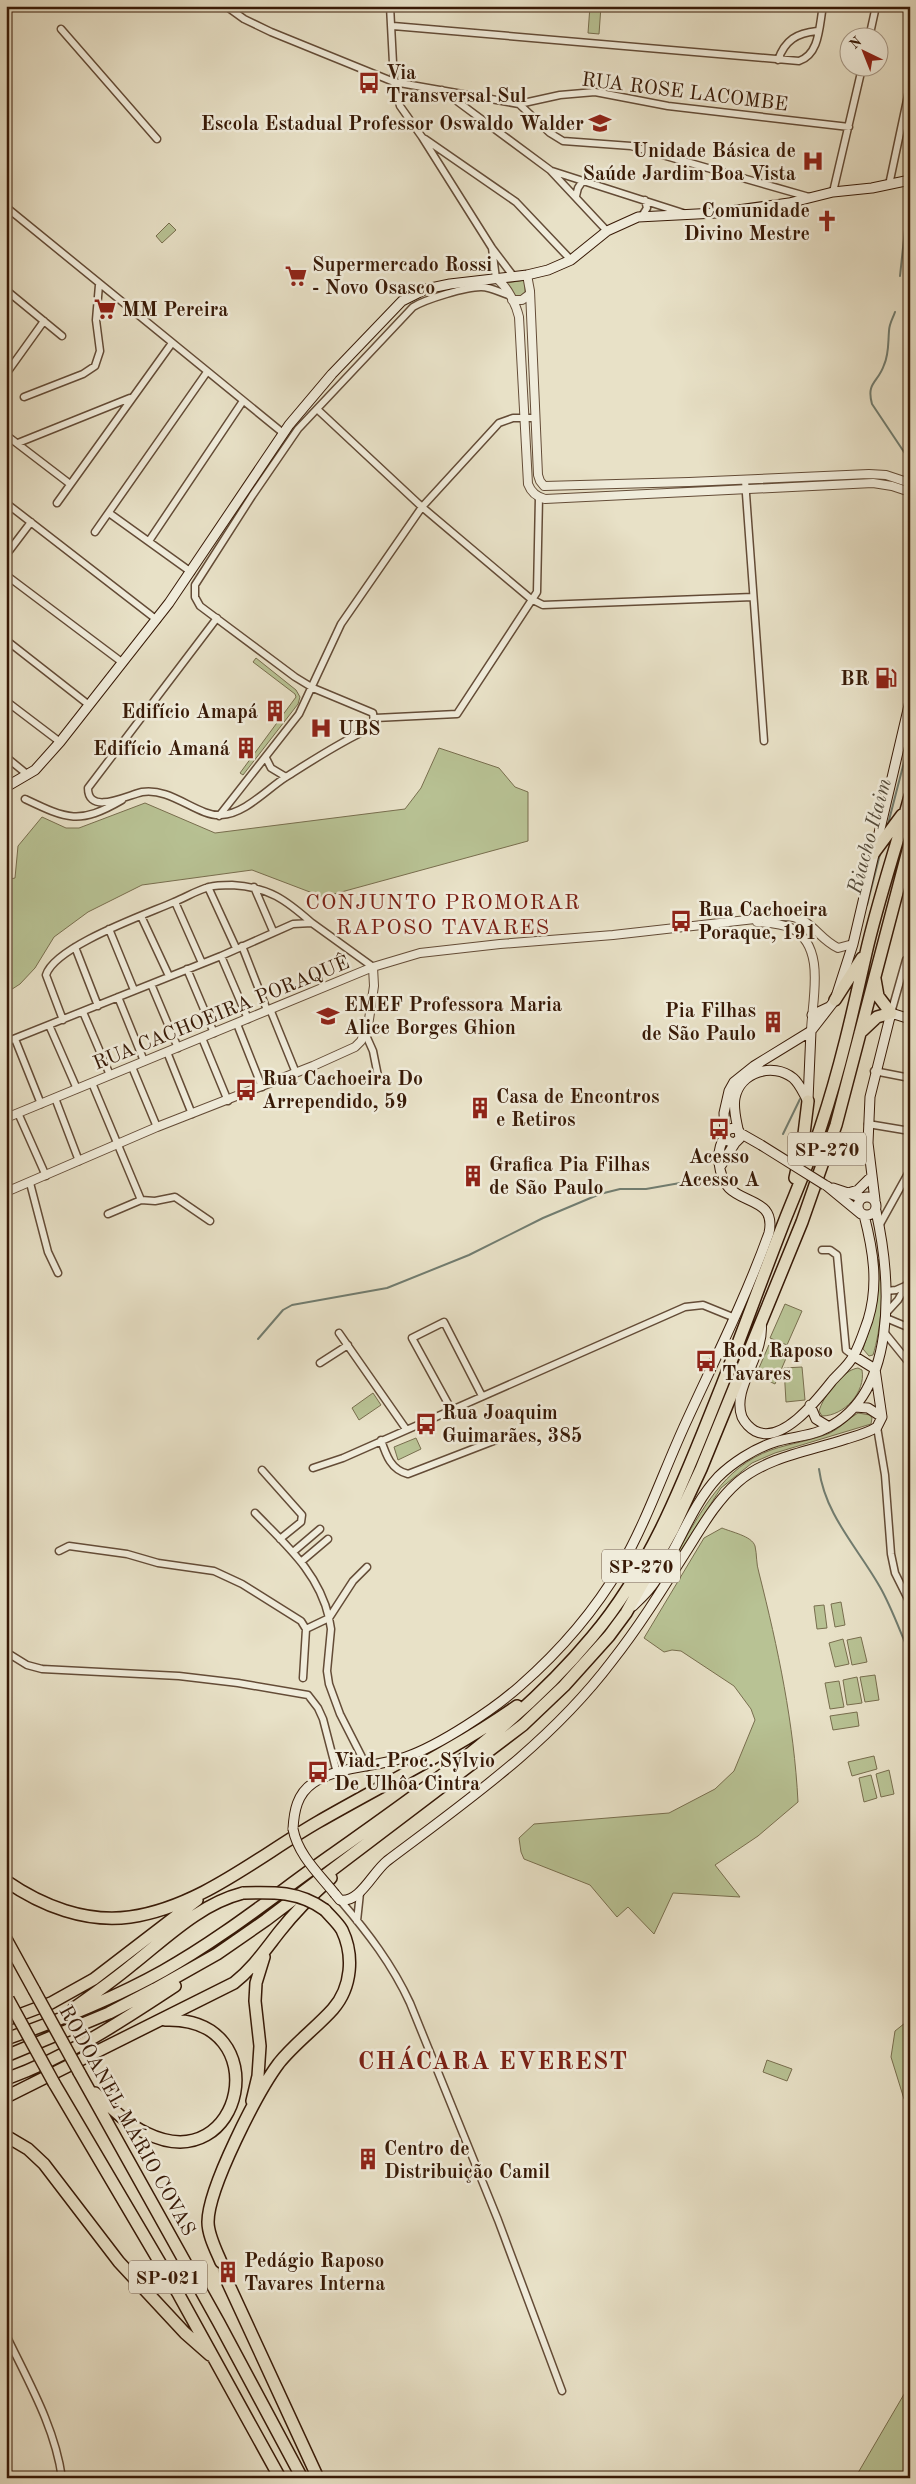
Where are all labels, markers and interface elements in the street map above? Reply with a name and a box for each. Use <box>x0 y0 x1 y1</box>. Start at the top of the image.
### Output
north arrow <box>838 28 888 78</box>
text: N <box>847 34 865 52</box>
place label: Via Transversal Sul <box>386 64 527 107</box>
bus stop icon: Via Transversal Sul <box>356 70 382 96</box>
street label: RUA ROSE LACOMBE <box>580 70 789 116</box>
school or university icon: Escola Estadual Professor Oswaldo Walder <box>587 110 613 136</box>
place label: Escola Estadual Professor Oswaldo Walder <box>201 115 584 135</box>
place label: Unidade Básica de Saúde Jardim Boa Vista <box>583 142 796 185</box>
hospital icon: Unidade Básica de Saúde Jardim Boa Vista <box>800 148 826 174</box>
place label: Comunidade Divino Mestre <box>684 202 810 245</box>
church icon: Comunidade Divino Mestre <box>814 208 840 234</box>
place label: Supermercado Rossi - Novo Osasco <box>312 256 492 299</box>
supermarket icon: Supermercado Rossi - Novo Osasco <box>283 263 309 289</box>
supermarket icon: MM Pereira <box>92 296 118 322</box>
place label: MM Pereira <box>122 301 229 321</box>
fuel station icon: BR <box>873 665 899 691</box>
place label: BR <box>840 670 869 690</box>
building icon: Edifício Amapá <box>262 698 288 724</box>
place label: Edifício Amapá <box>121 703 258 723</box>
hospital icon: UBS <box>308 715 334 741</box>
place label: UBS <box>338 720 380 740</box>
building icon: Edifício Amaná <box>233 735 259 761</box>
place label: Edifício Amaná <box>93 740 230 760</box>
water label: Riacho Itaim <box>845 776 896 898</box>
district label: CONJUNTO PROMORAR RAPOSO TAVARES <box>305 892 581 939</box>
place label: Rua Cachoeira Poraque, 191 <box>698 901 828 944</box>
bus stop icon: Rua Cachoeira Poraque, 191 <box>668 908 694 934</box>
street label: RUA CACHOEIRA PORAQUÊ <box>90 950 353 1075</box>
place label: EMEF Professora Maria Alice Borges Ghion <box>344 996 562 1039</box>
place label: Pia Filhas de São Paulo <box>641 1002 756 1045</box>
school or university icon: EMEF Professora Maria Alice Borges Ghion <box>315 1003 341 1029</box>
building icon: Pia Filhas de São Paulo <box>760 1009 786 1035</box>
place label: Rua Cachoeira Do Arrependido, 59 <box>262 1070 423 1113</box>
bus stop icon: Rua Cachoeira Do Arrependido, 59 <box>233 1077 259 1103</box>
place label: Casa de Encontros e Retiros <box>496 1088 660 1131</box>
building icon: Casa de Encontros e Retiros <box>467 1095 493 1121</box>
bus stop icon: Acesso Acesso A <box>706 1116 732 1142</box>
road number: SP-270 <box>788 1132 866 1166</box>
place label: Acesso Acesso A <box>678 1148 760 1191</box>
place label: Grafica Pia Filhas de São Paulo <box>489 1156 650 1199</box>
building icon: Grafica Pia Filhas de São Paulo <box>460 1163 486 1189</box>
place label: Rod. Raposo Tavares <box>722 1342 833 1385</box>
bus stop icon: Rod. Raposo Tavares <box>693 1348 719 1374</box>
place label: Rua Joaquim Guimarães, 385 <box>442 1404 582 1447</box>
bus stop icon: Rua Joaquim Guimarães, 385 <box>413 1411 439 1437</box>
road number: SP-270 <box>602 1550 680 1582</box>
place label: Viad. Proc. Sylvio De Ulhôa Cintra <box>334 1752 495 1795</box>
bus stop icon: Viad. Proc. Sylvio De Ulhôa Cintra <box>305 1759 331 1785</box>
street label: RODOANEL MÁRIO COVAS <box>54 2001 201 2240</box>
district label: CHÁCARA EVEREST <box>358 2045 628 2075</box>
place label: Centro de Distribuição Camil <box>384 2140 550 2183</box>
building icon: Centro de Distribuição Camil <box>355 2146 381 2172</box>
place label: Pedágio Raposo Tavares Interna <box>244 2252 385 2295</box>
building icon: Pedágio Raposo Tavares Interna <box>215 2259 241 2285</box>
road number: SP-021 <box>129 2260 207 2294</box>

